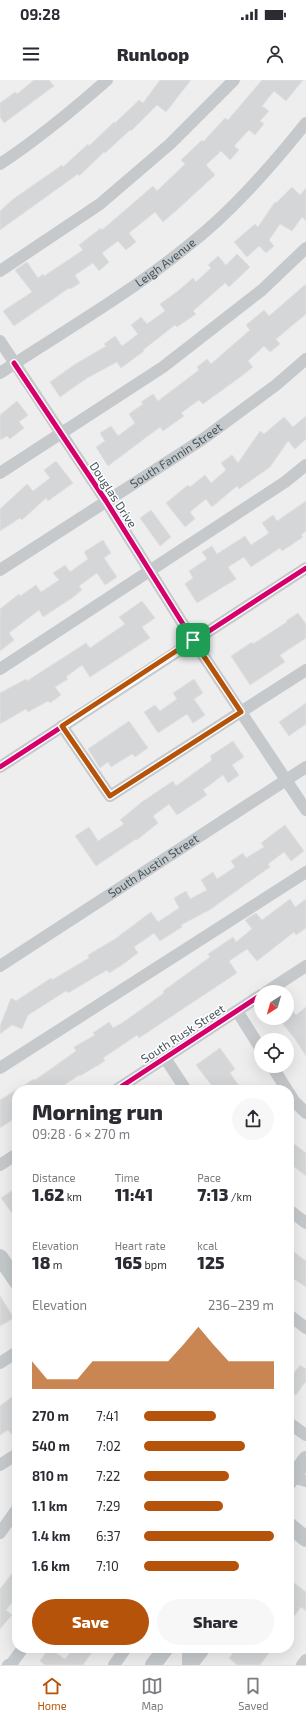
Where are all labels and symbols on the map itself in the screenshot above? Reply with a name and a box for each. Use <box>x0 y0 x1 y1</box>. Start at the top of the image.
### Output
street label: Leigh Avenue <box>132 235 198 289</box>
street label: South Fannin Street <box>127 419 225 490</box>
street label: Douglas Drive <box>87 459 140 530</box>
pin <box>176 623 210 657</box>
street label: South Austin Street <box>105 831 201 900</box>
north arrow <box>254 985 294 1025</box>
street label: South Rusk Street <box>138 1001 227 1065</box>

